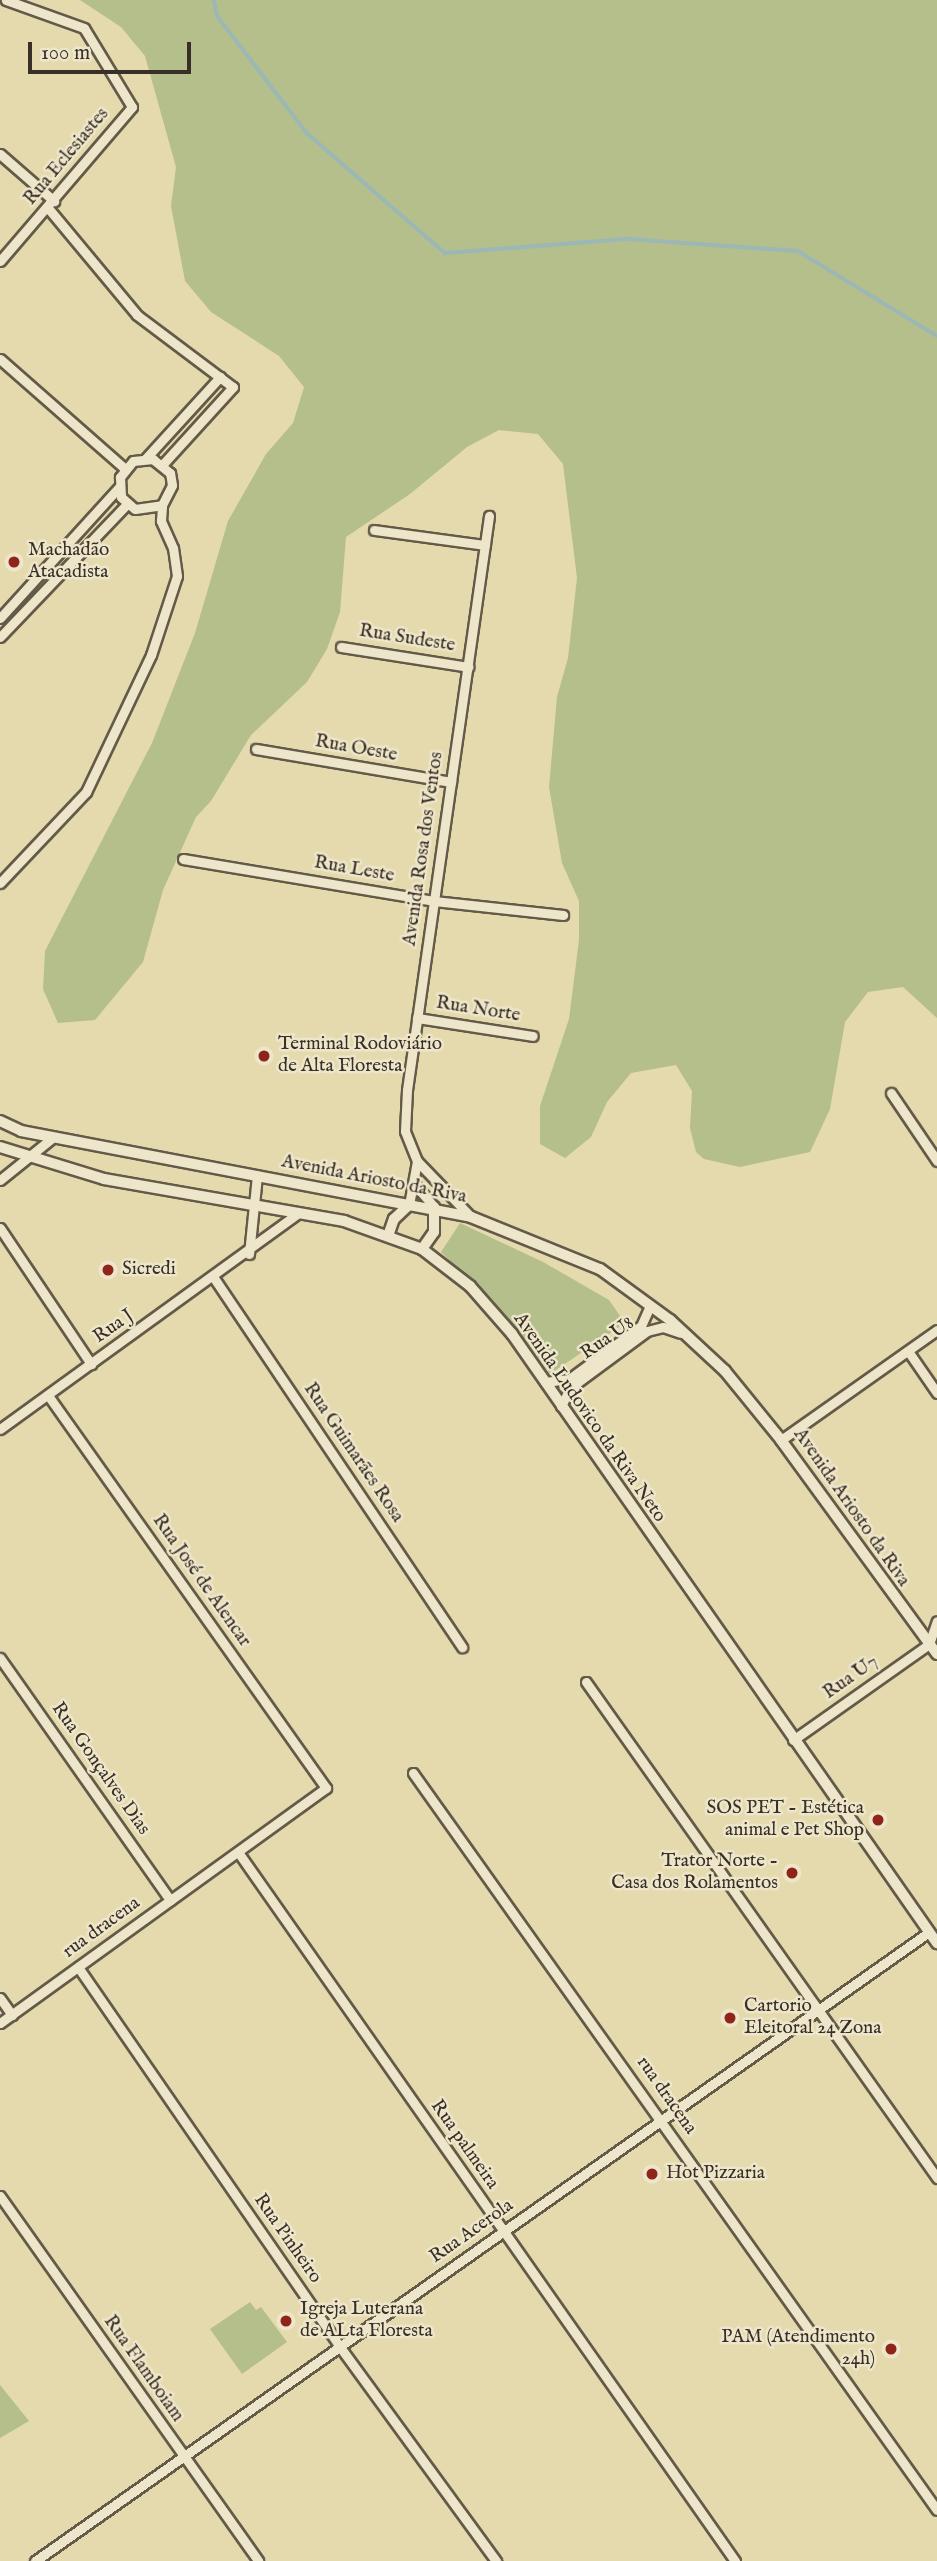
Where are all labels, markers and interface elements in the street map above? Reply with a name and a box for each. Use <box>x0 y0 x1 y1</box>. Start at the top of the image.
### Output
scale bar <box>32 28 194 72</box>
text: 100 m <box>41 40 90 67</box>
street label: Rua Eclesiastes <box>20 104 114 210</box>
place label: Machadão Atacadista <box>28 540 109 584</box>
marker: Machadão Atacadista <box>6 554 22 570</box>
street label: Rua Sudeste <box>357 620 457 658</box>
street label: Rua Oeste <box>313 731 399 767</box>
street label: Avenida Rosa dos Ventos <box>399 751 449 947</box>
street label: Rua Leste <box>312 852 396 888</box>
street label: Rua Norte <box>434 992 522 1028</box>
place label: Terminal Rodoviário de Alta Floresta <box>278 1034 442 1078</box>
marker: Terminal Rodoviário de Alta Floresta <box>256 1048 272 1064</box>
street label: Avenida Ariosto da Riva <box>280 1151 468 1209</box>
place label: Sicredi <box>122 1259 176 1281</box>
marker: Sicredi <box>100 1262 116 1278</box>
street label: Rua J <box>89 1305 139 1349</box>
street label: Avenida Ludovico da Riva Neto <box>508 1309 670 1527</box>
street label: Rua U8 <box>577 1312 639 1366</box>
street label: Rua Guimarães Rosa <box>298 1379 408 1527</box>
street label: Avenida Ariosto da Riva <box>788 1424 914 1592</box>
street label: Rua José de Alencar <box>147 1510 255 1652</box>
street label: Rua U7 <box>819 1651 883 1705</box>
street label: Rua Gonçalves Dias <box>46 1698 154 1840</box>
place label: SOS PET - Estética animal e Pet Shop <box>707 1798 864 1842</box>
marker: SOS PET - Estética animal e Pet Shop <box>870 1812 886 1828</box>
place label: Trator Norte - Casa dos Rolamentos <box>611 1851 778 1895</box>
marker: Trator Norte - Casa dos Rolamentos <box>784 1865 800 1881</box>
street label: rua dracena <box>59 1892 145 1964</box>
place label: Cartorio Eleitoral 24 Zona <box>744 1996 881 2040</box>
marker: Cartorio Eleitoral 24 Zona <box>722 2010 738 2026</box>
street label: rua dracena <box>631 2053 701 2139</box>
street label: Rua palmeira <box>425 2096 503 2194</box>
place label: Hot Pizzaria <box>666 2163 765 2185</box>
marker: Hot Pizzaria <box>644 2166 660 2182</box>
street label: Rua Pinheiro <box>248 2190 326 2288</box>
street label: Rua Acerola <box>426 2195 518 2269</box>
place label: Igreja Luterana de ALta Floresta <box>300 2299 433 2343</box>
street label: Rua Flamboiam <box>98 2311 188 2427</box>
marker: Igreja Luterana de ALta Floresta <box>278 2313 294 2329</box>
place label: PAM (Atendimento 24h) <box>721 2327 875 2371</box>
marker: PAM (Atendimento 24h) <box>881 2339 901 2359</box>

